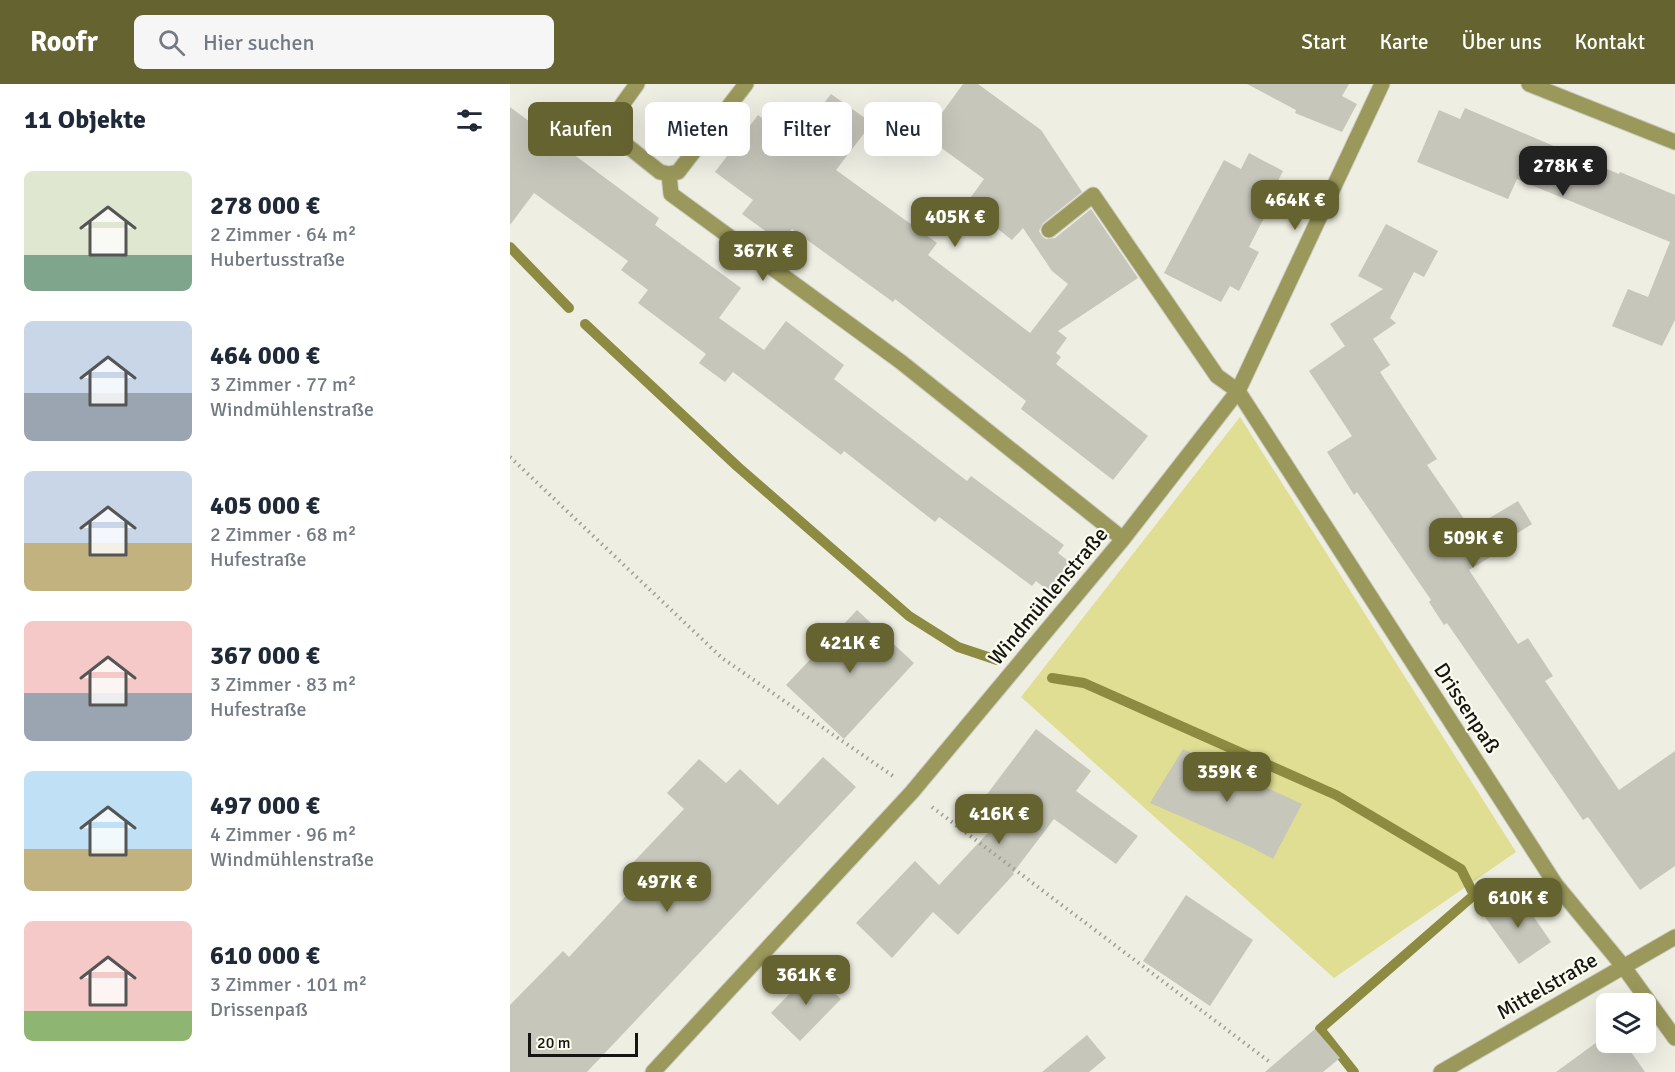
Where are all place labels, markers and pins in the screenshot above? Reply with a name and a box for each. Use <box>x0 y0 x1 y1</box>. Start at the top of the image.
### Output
pin: 278K € <box>1514 146 1612 197</box>
pin: 464K € <box>1246 180 1344 231</box>
pin: 405K € <box>906 197 1004 248</box>
pin: 367K € <box>714 231 812 282</box>
pin: 509K € <box>1424 518 1522 569</box>
pin: 421K € <box>801 623 899 674</box>
pin: 359K € <box>1178 752 1276 803</box>
pin: 416K € <box>950 794 1048 845</box>
pin: 497K € <box>618 862 716 913</box>
pin: 610K € <box>1469 878 1567 929</box>
pin: 361K € <box>757 955 855 1006</box>

